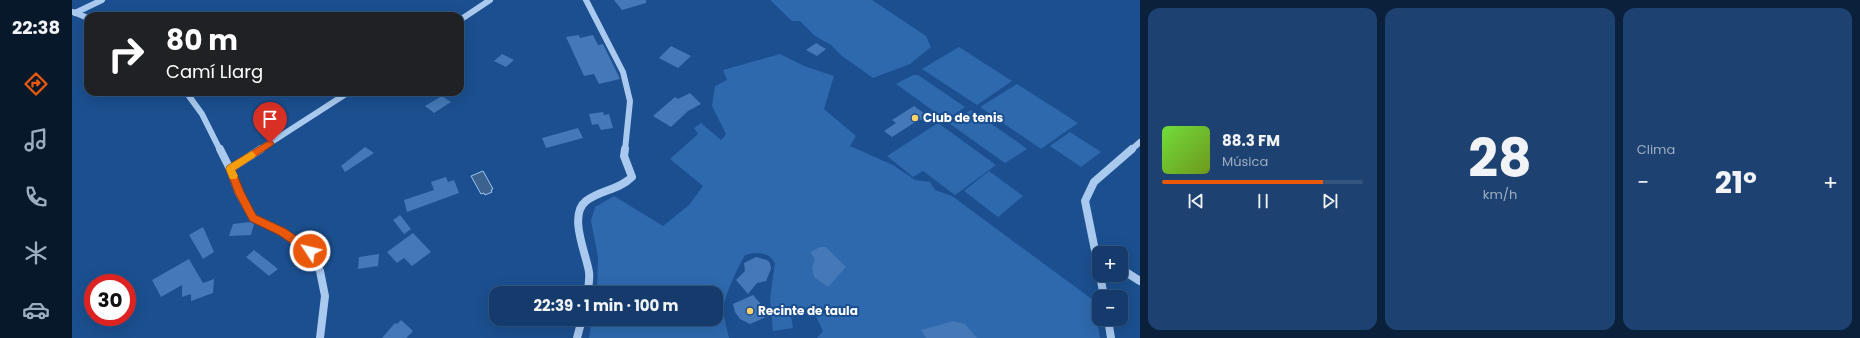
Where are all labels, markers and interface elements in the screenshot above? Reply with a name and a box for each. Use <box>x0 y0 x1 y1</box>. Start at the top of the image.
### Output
text: 22:38 <box>12 15 60 40</box>
text: 80 m <box>166 21 238 60</box>
icon: right <box>100 28 152 80</box>
text: Camí Llarg <box>166 59 263 84</box>
icon: directions <box>22 70 50 98</box>
pin <box>253 102 287 143</box>
icon: arrive <box>259 108 281 130</box>
place label: Club de tenis <box>923 109 1003 126</box>
marker: Club de tenis <box>910 113 920 123</box>
text: 28 <box>1468 122 1532 195</box>
icon: music <box>22 126 50 154</box>
text: 88.3 FM <box>1222 130 1280 151</box>
text: Clima <box>1637 140 1675 159</box>
text: Música <box>1222 152 1268 171</box>
text: 21° <box>1715 161 1757 204</box>
text: − <box>1637 167 1649 198</box>
text: + <box>1823 167 1838 198</box>
icon: phone <box>22 183 50 211</box>
text: km/h <box>1483 185 1517 204</box>
icon: previous <box>1185 190 1207 212</box>
icon: pause <box>1252 190 1274 212</box>
icon: next <box>1319 190 1341 212</box>
position arrow <box>289 230 331 272</box>
icon: climate <box>22 239 50 267</box>
map controls <box>1092 246 1128 326</box>
button: + <box>1092 246 1128 282</box>
speed limit sign: 30 <box>84 274 136 326</box>
button: − <box>1092 290 1128 326</box>
text: 22:39 · 1 min · 100 m <box>534 295 678 316</box>
icon: car <box>22 296 50 324</box>
place label: Recinte de taula <box>758 302 858 319</box>
marker: Recinte de taula <box>745 306 755 316</box>

